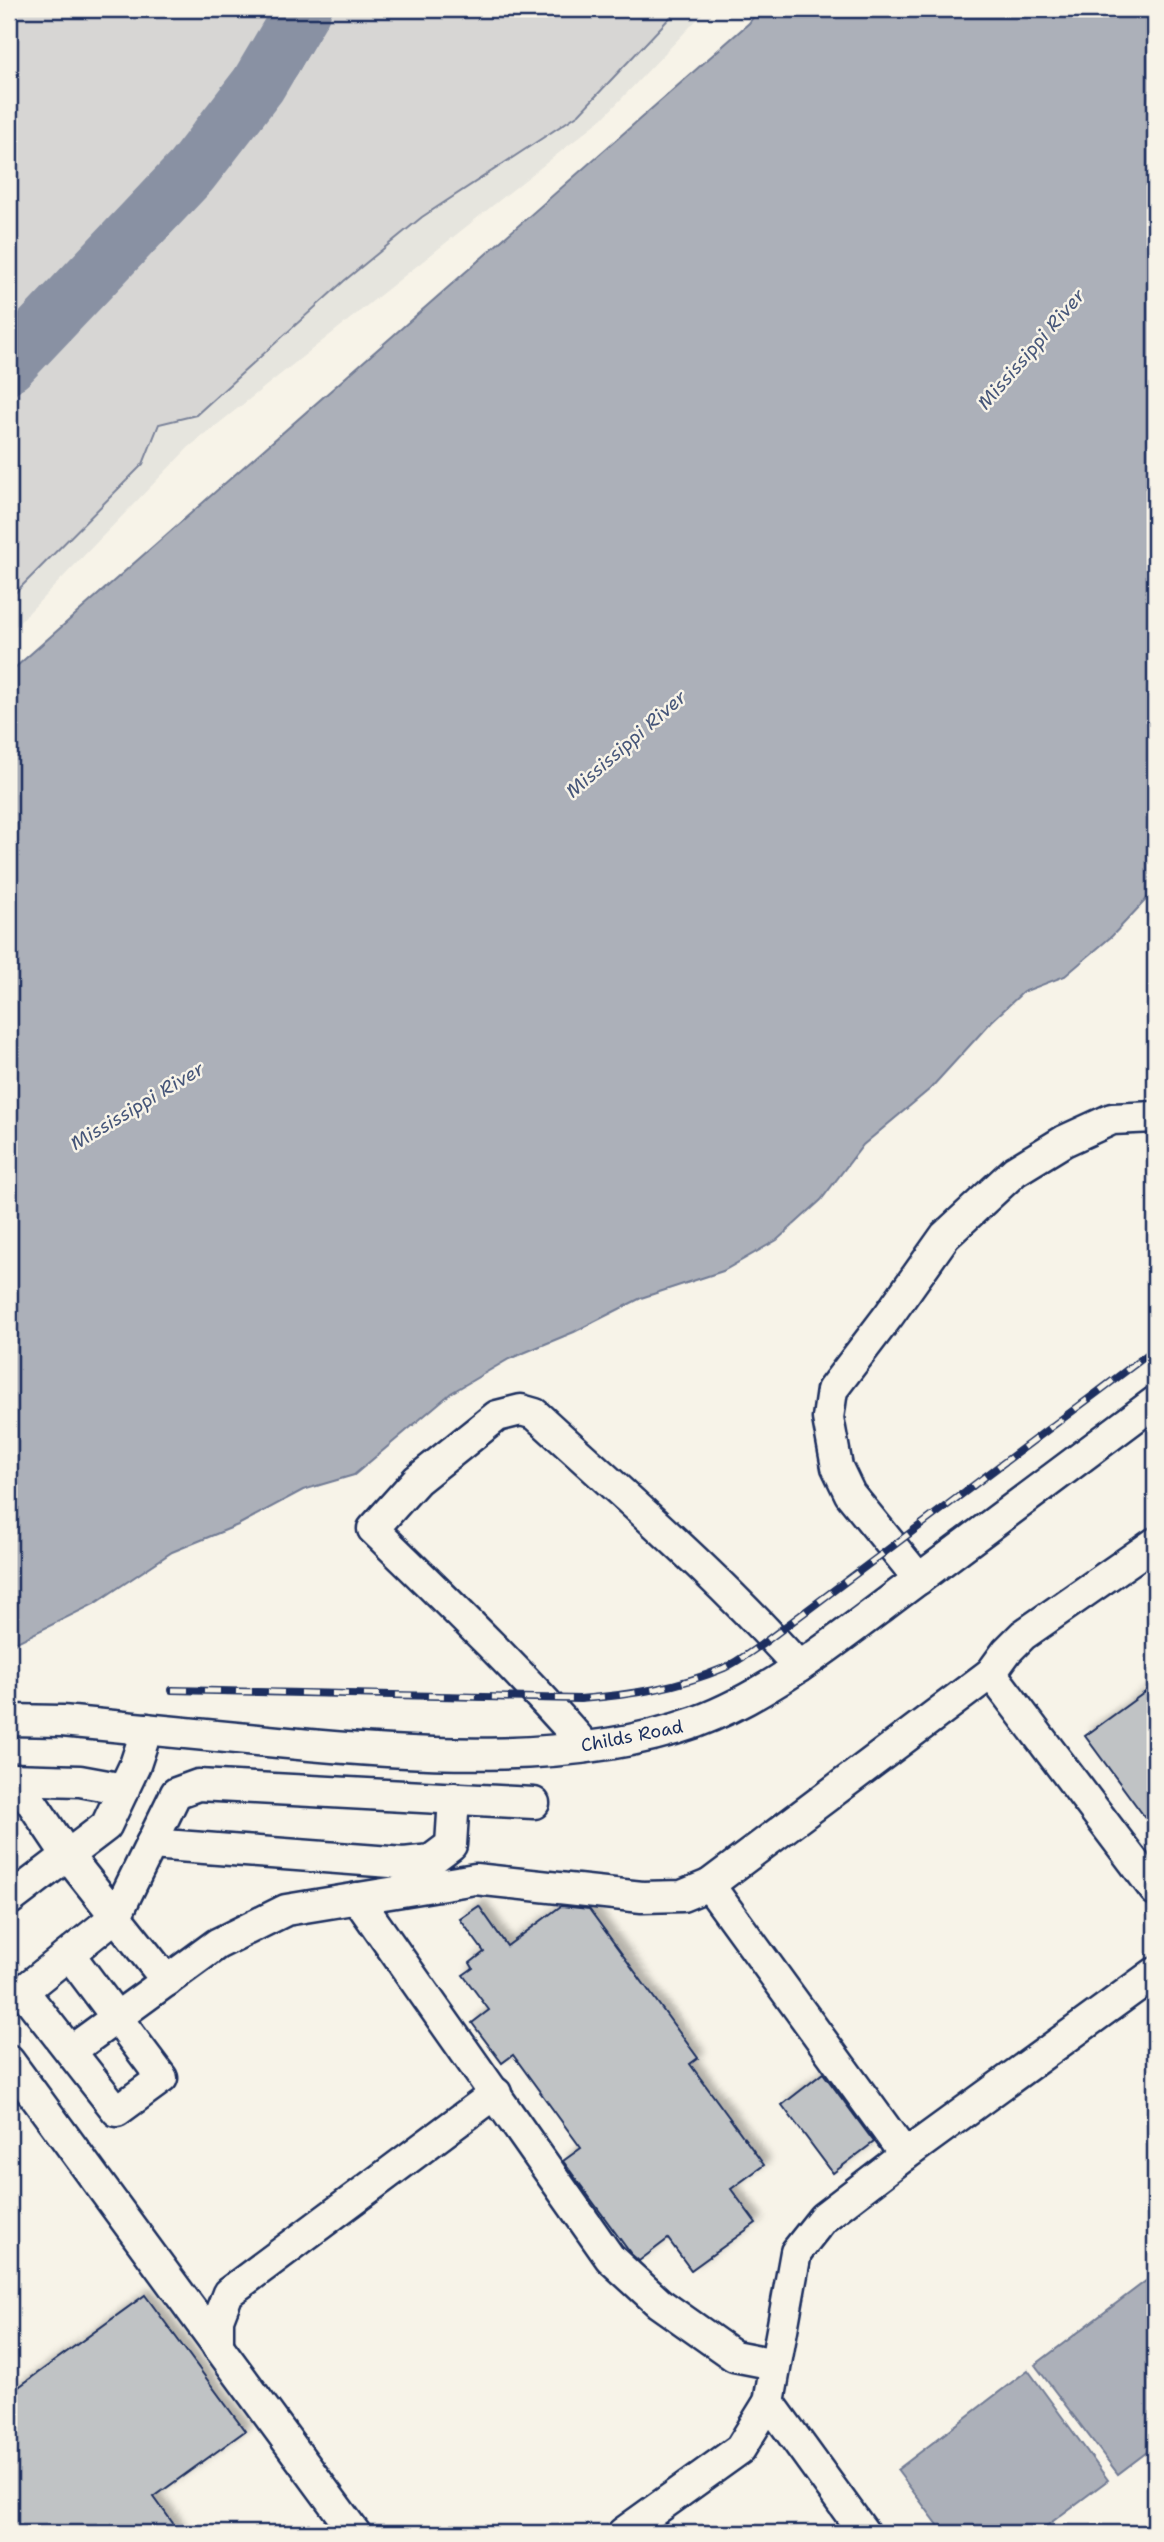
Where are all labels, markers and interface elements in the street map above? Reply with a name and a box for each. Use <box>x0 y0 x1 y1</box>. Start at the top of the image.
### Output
water label: Mississippi River <box>972 283 1091 415</box>
water label: Mississippi River <box>560 684 692 803</box>
water label: Mississippi River <box>65 1056 209 1156</box>
street label: Childs Road <box>579 1714 685 1758</box>

